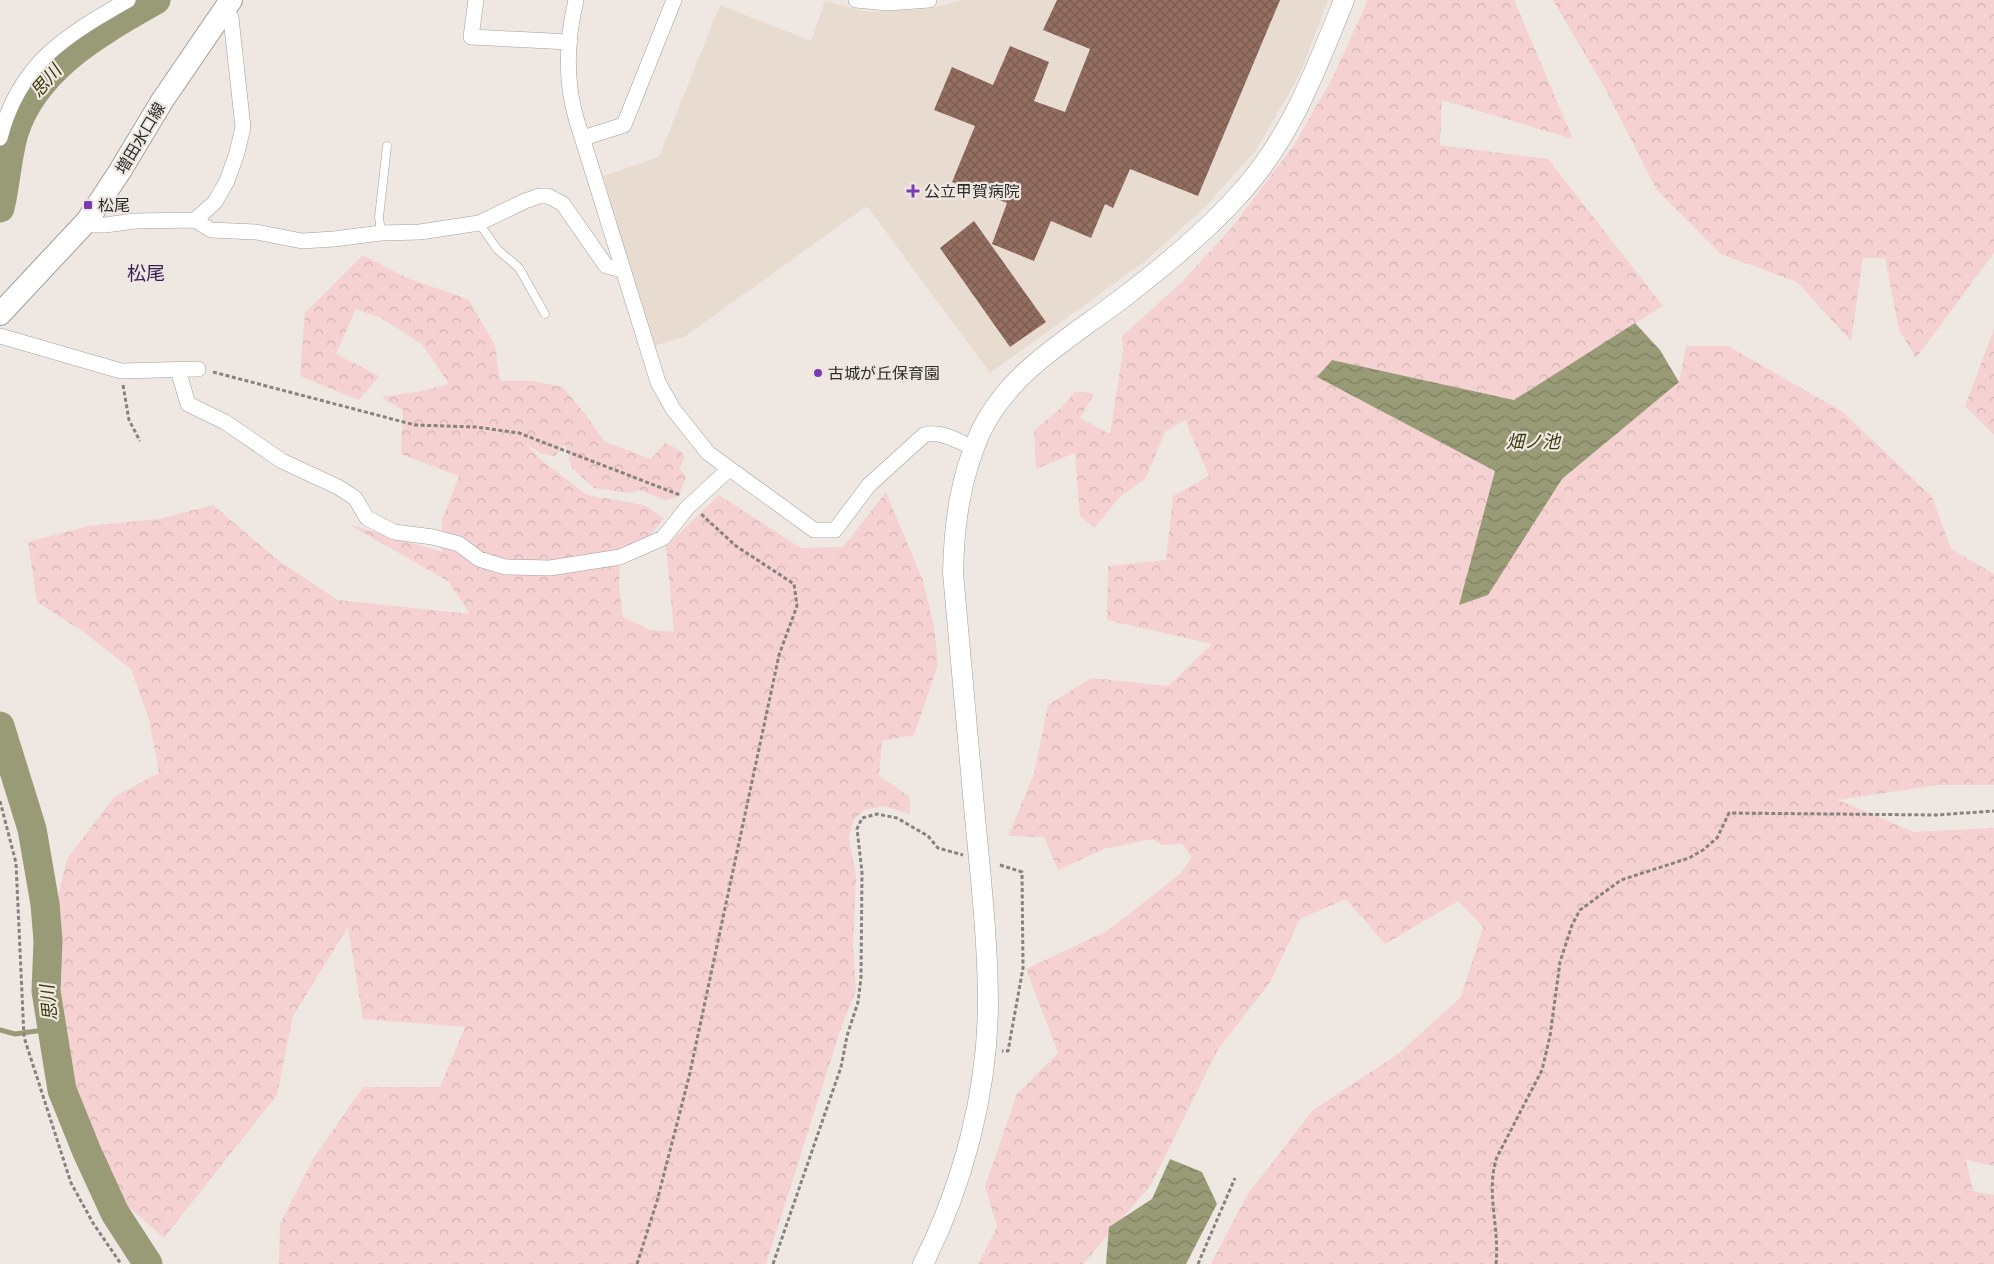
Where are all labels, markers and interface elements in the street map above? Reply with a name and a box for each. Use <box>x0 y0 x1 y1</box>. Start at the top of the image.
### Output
water label: 思川 <box>26 59 67 102</box>
street label: 増田水口線 <box>112 99 169 177</box>
place label: 公立甲賀病院 <box>924 182 1020 201</box>
marker: 公立甲賀病院 <box>906 184 920 198</box>
place label: 松尾 <box>98 196 130 215</box>
marker: 松尾 <box>82 199 94 211</box>
district label: 松尾 <box>127 263 165 285</box>
place label: 古城が丘保育園 <box>828 364 940 383</box>
marker: 古城が丘保育園 <box>812 367 824 379</box>
water label: 畑ノ池 <box>1506 431 1562 453</box>
water label: 思川 <box>36 982 62 1022</box>

